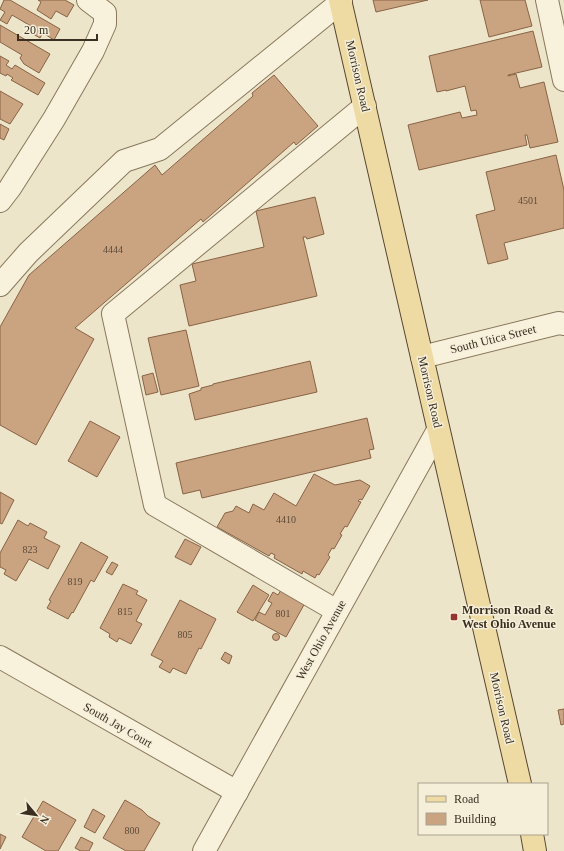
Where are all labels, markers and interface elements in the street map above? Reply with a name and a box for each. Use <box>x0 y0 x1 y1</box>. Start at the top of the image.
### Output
scale bar <box>18 16 97 42</box>
text: 20 m <box>24 23 49 37</box>
street label: Morrison Road <box>343 39 373 113</box>
house number: 4501 <box>518 195 538 206</box>
house number: 4444 <box>103 244 123 255</box>
street label: South Utica Street <box>449 321 538 356</box>
street label: Morrison Road <box>415 355 445 429</box>
house number: 4410 <box>276 514 296 525</box>
house number: 823 <box>23 544 38 555</box>
house number: 819 <box>68 576 83 587</box>
street label: West Ohio Avenue <box>293 597 349 683</box>
place label: Morrison Road & West Ohio Avenue <box>462 603 556 631</box>
house number: 815 <box>118 606 133 617</box>
house number: 801 <box>276 608 291 619</box>
marker: Morrison Road & West Ohio Avenue <box>449 612 459 622</box>
house number: 805 <box>178 629 193 640</box>
street label: Morrison Road <box>487 671 517 745</box>
street label: South Jay Court <box>81 700 156 751</box>
legend <box>418 783 548 835</box>
text: Road <box>454 792 479 806</box>
north arrow <box>16 795 56 835</box>
text: Building <box>454 812 496 826</box>
text: N <box>38 813 52 826</box>
house number: 800 <box>125 825 140 836</box>

